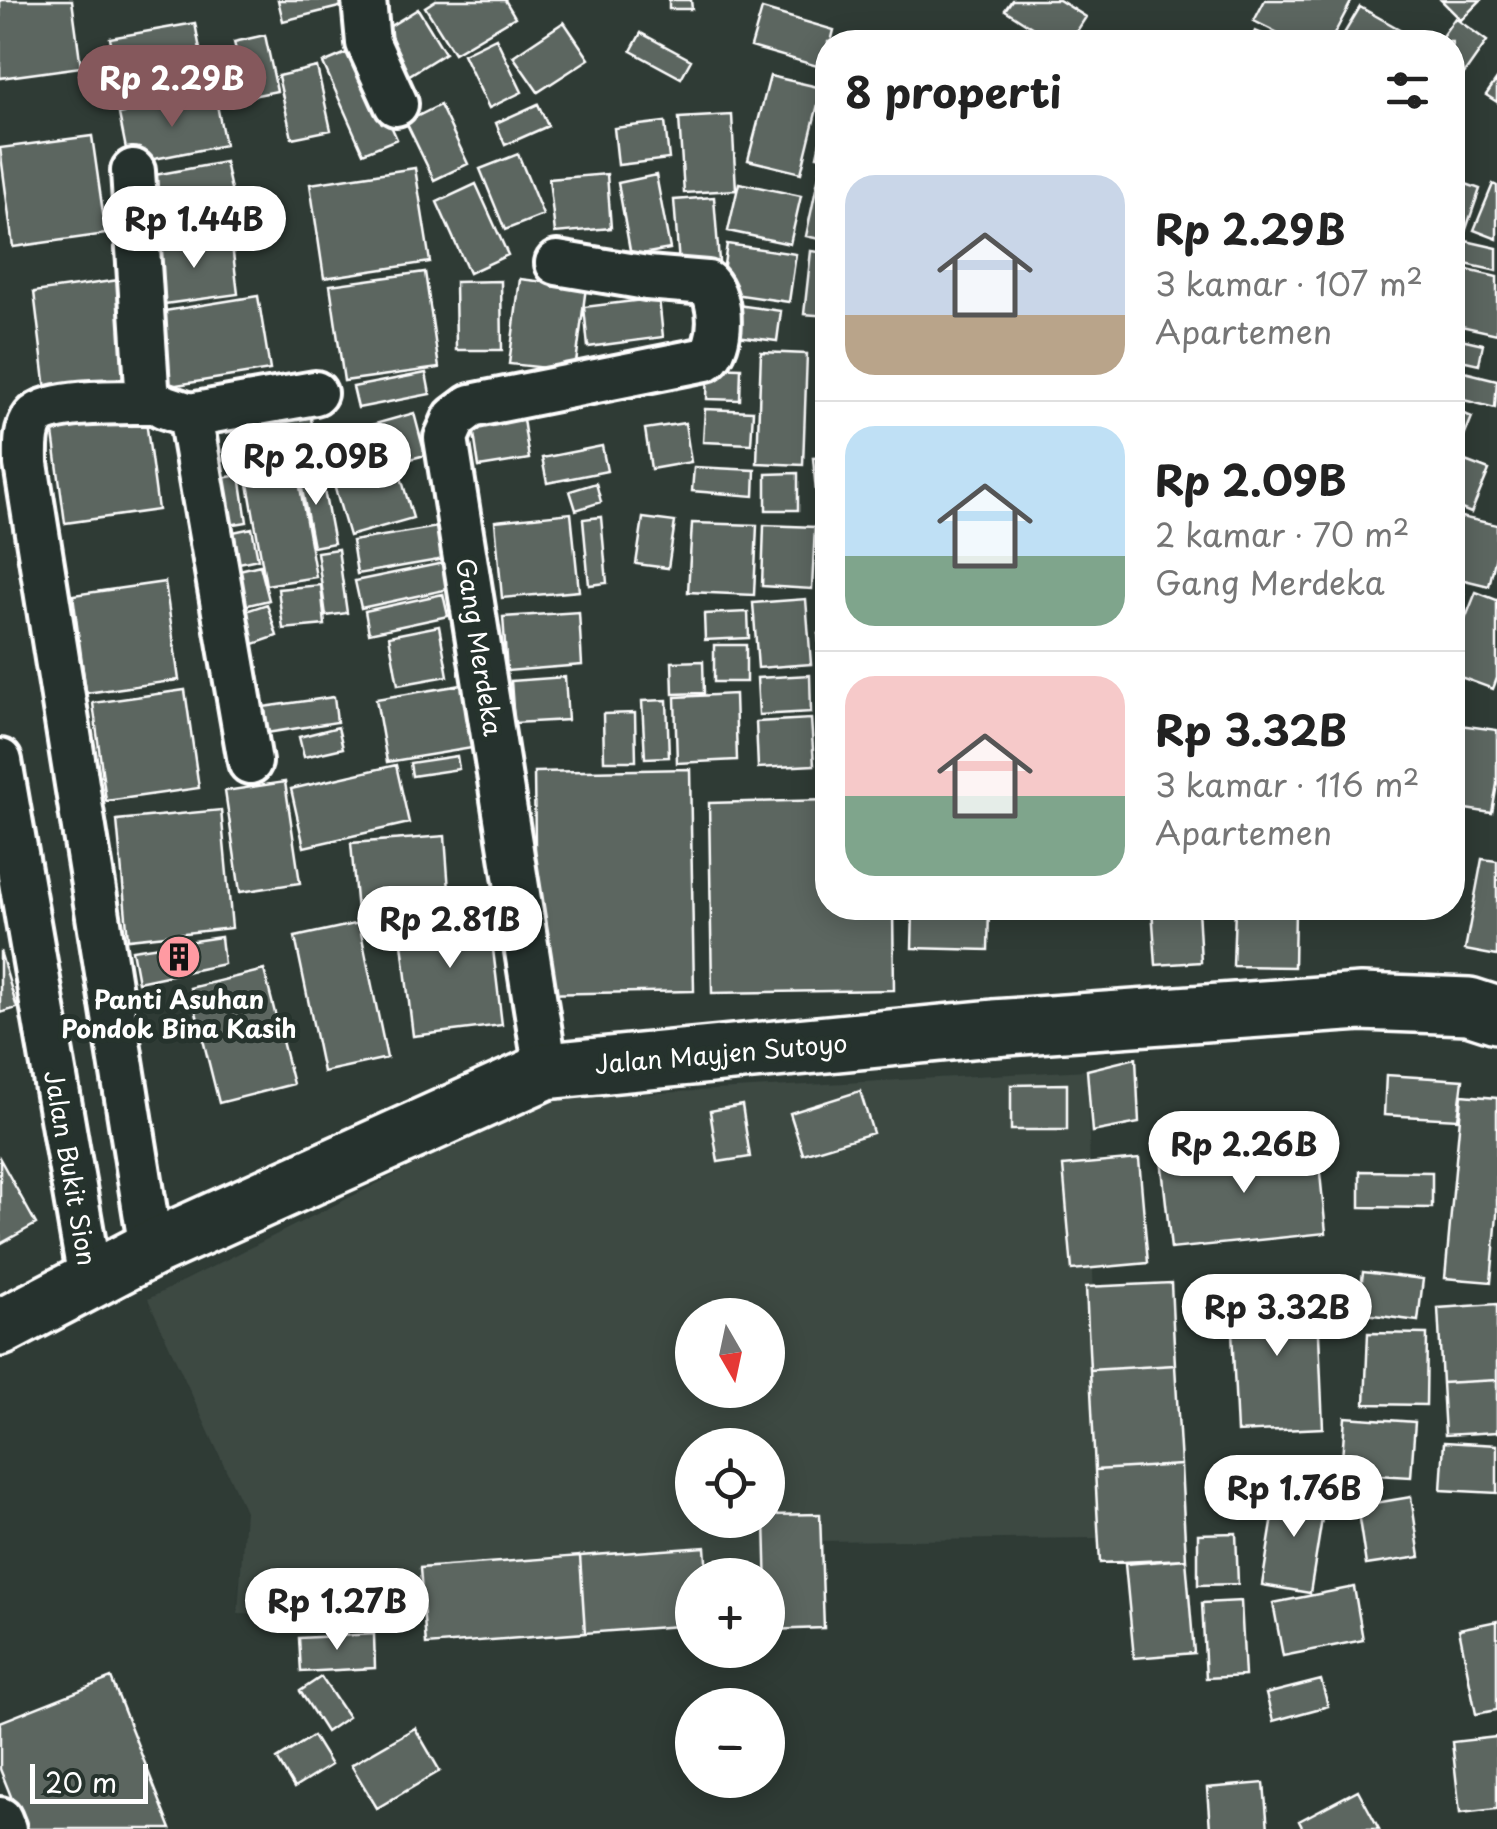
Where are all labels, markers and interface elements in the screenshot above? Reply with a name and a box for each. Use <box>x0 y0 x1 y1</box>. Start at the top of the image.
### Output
pin: Rp 2.29B <box>69 45 275 130</box>
text: Rp 2.29B <box>99 53 245 101</box>
text: 8 properti <box>845 59 1062 122</box>
icon: filters <box>1380 63 1435 118</box>
pin: Rp 1.44B <box>91 186 297 271</box>
text: Rp 1.44B <box>124 194 264 242</box>
text: Rp 2.29B <box>1155 196 1346 259</box>
icon: home <box>925 215 1045 335</box>
text: 3 kamar · 107 m² <box>1155 259 1423 307</box>
text: Apartemen <box>1155 307 1332 355</box>
pin: Rp 2.09B <box>213 423 419 508</box>
text: Rp 2.09B <box>243 431 389 479</box>
text: Rp 2.09B <box>1155 447 1347 510</box>
icon: home <box>925 466 1045 586</box>
text: 2 kamar · 70 m² <box>1155 510 1410 558</box>
street label: Gang Merdeka <box>447 555 513 739</box>
text: Gang Merdeka <box>1155 558 1385 606</box>
text: Rp 3.32B <box>1155 697 1347 760</box>
icon: home <box>925 716 1045 836</box>
text: 3 kamar · 116 m² <box>1155 760 1420 808</box>
text: Apartemen <box>1155 808 1332 856</box>
pin: Rp 2.81B <box>347 886 553 971</box>
text: Rp 2.81B <box>379 894 521 942</box>
building icon: Panti Asuhan Pondok Bina Kasih <box>156 934 202 980</box>
place label: Panti Asuhan Pondok Bina Kasih <box>61 980 297 1047</box>
street label: Jalan Mayjen Sutoyo <box>593 1023 849 1083</box>
street label: Jalan Bukit Sion <box>35 1067 107 1268</box>
pin: Rp 2.26B <box>1141 1111 1347 1196</box>
text: Rp 2.26B <box>1170 1119 1318 1167</box>
pin: Rp 3.32B <box>1174 1274 1380 1359</box>
text: Rp 3.32B <box>1204 1282 1350 1330</box>
north arrow <box>675 1298 785 1408</box>
map controls <box>675 1298 785 1798</box>
button: locate <box>675 1428 785 1538</box>
pin: Rp 1.76B <box>1191 1455 1397 1540</box>
text: Rp 1.76B <box>1226 1463 1362 1511</box>
button: + <box>675 1558 785 1668</box>
pin: Rp 1.27B <box>234 1568 440 1653</box>
text: Rp 1.27B <box>267 1576 407 1624</box>
button: − <box>675 1688 785 1798</box>
scale bar <box>30 1759 148 1804</box>
text: 20 m <box>45 1760 117 1803</box>

